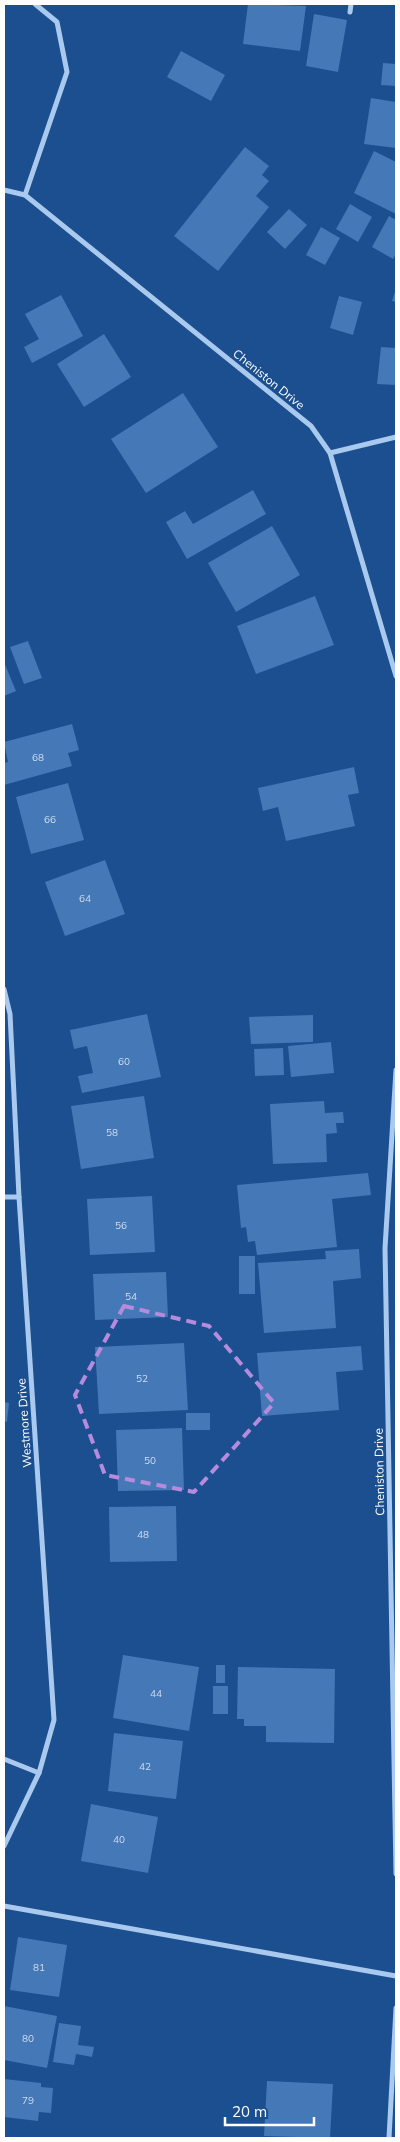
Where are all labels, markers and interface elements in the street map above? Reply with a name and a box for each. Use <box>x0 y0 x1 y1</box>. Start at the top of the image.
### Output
street label: Cheniston Drive <box>230 346 308 412</box>
house number: 68 <box>32 751 44 764</box>
house number: 66 <box>44 813 56 826</box>
house number: 64 <box>79 892 91 905</box>
house number: 60 <box>118 1055 130 1068</box>
house number: 58 <box>106 1126 118 1139</box>
house number: 56 <box>115 1219 127 1232</box>
house number: 54 <box>125 1290 137 1303</box>
house number: 52 <box>136 1372 148 1385</box>
street label: Westmore Drive <box>13 1378 35 1468</box>
street label: Cheniston Drive <box>371 1428 387 1516</box>
house number: 50 <box>144 1454 156 1467</box>
house number: 48 <box>137 1528 149 1541</box>
house number: 44 <box>150 1687 162 1700</box>
house number: 42 <box>139 1760 151 1773</box>
house number: 40 <box>113 1833 125 1846</box>
house number: 81 <box>33 1961 45 1974</box>
house number: 80 <box>22 2032 34 2045</box>
house number: 79 <box>22 2094 34 2107</box>
scale bar <box>225 2094 314 2126</box>
text: 20 m <box>232 2102 267 2121</box>

